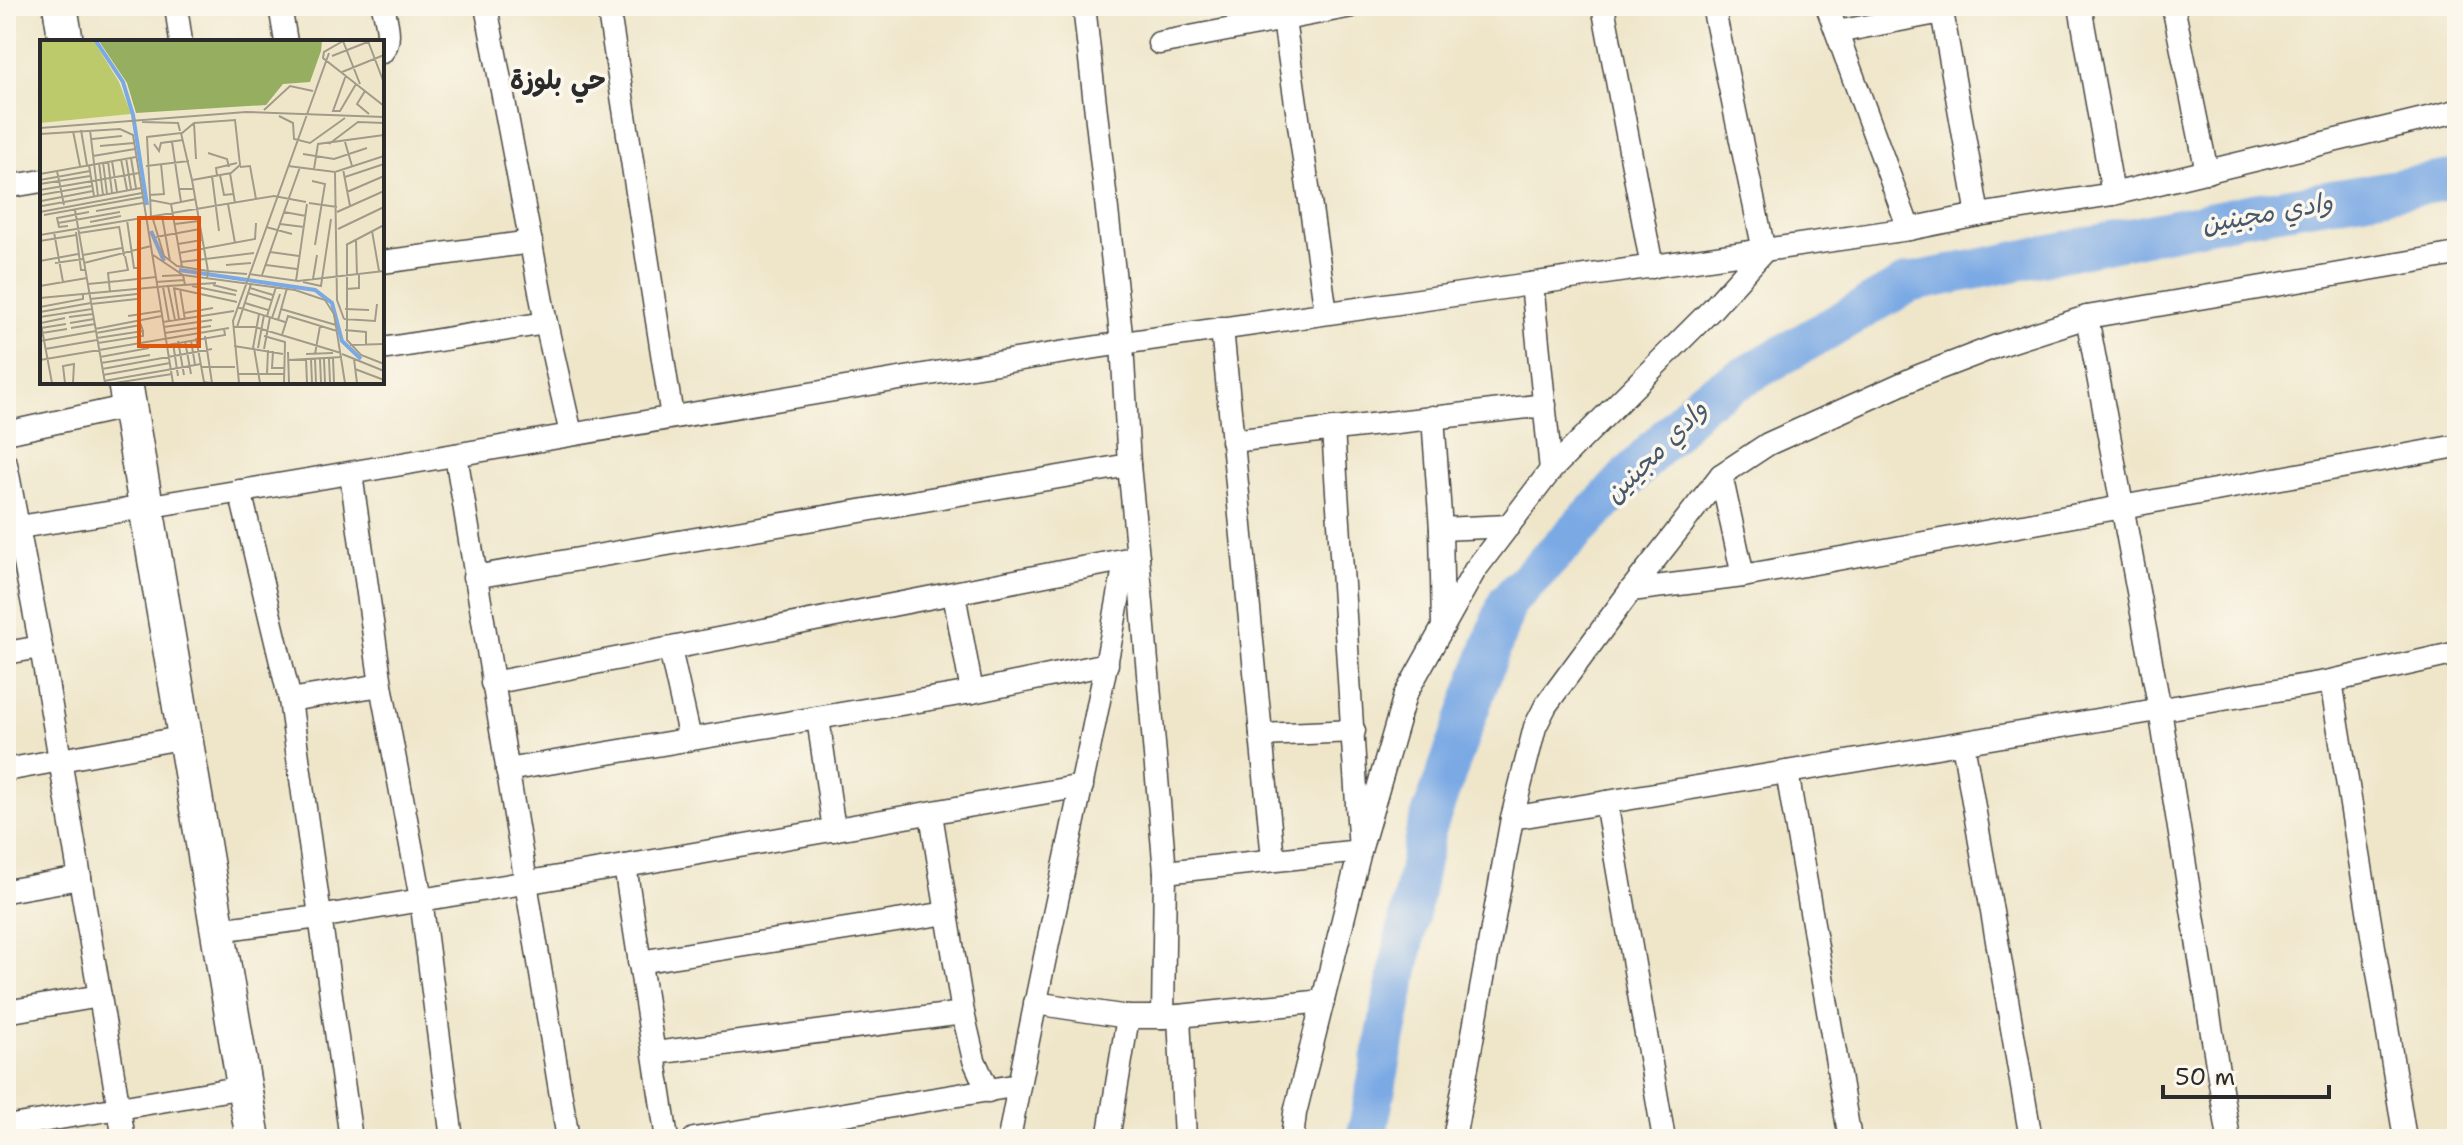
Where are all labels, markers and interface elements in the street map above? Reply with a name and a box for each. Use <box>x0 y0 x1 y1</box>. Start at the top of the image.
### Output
inset map <box>40 40 384 384</box>
district label: حي بلوزة <box>510 62 606 104</box>
water label: وادي مجينين <box>2199 183 2336 243</box>
water label: وادي مجينين <box>1596 392 1716 512</box>
scale bar <box>2163 1049 2329 1099</box>
text: 50 m <box>2175 1061 2235 1093</box>

